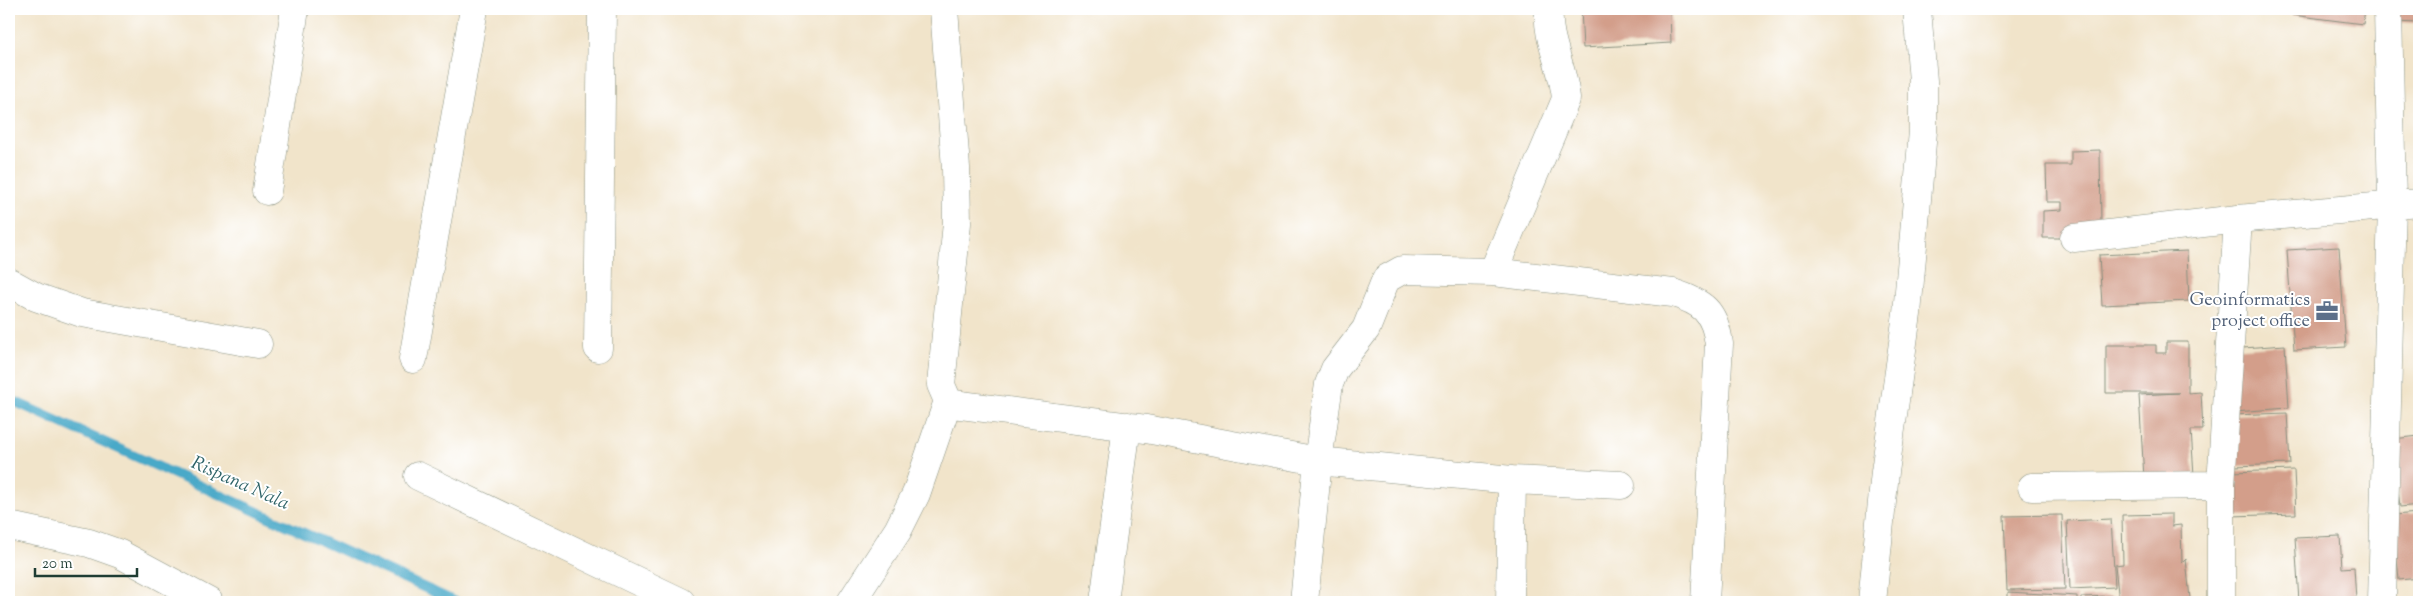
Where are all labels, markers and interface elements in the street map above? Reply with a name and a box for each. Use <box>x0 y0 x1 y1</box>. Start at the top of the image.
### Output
place label: Geoinformatics project office <box>2189 288 2310 335</box>
office icon: Geoinformatics project office <box>2314 298 2340 324</box>
water label: Rispana Nala <box>187 450 293 518</box>
scale bar <box>35 546 138 578</box>
text: 20 m <box>42 554 73 575</box>

